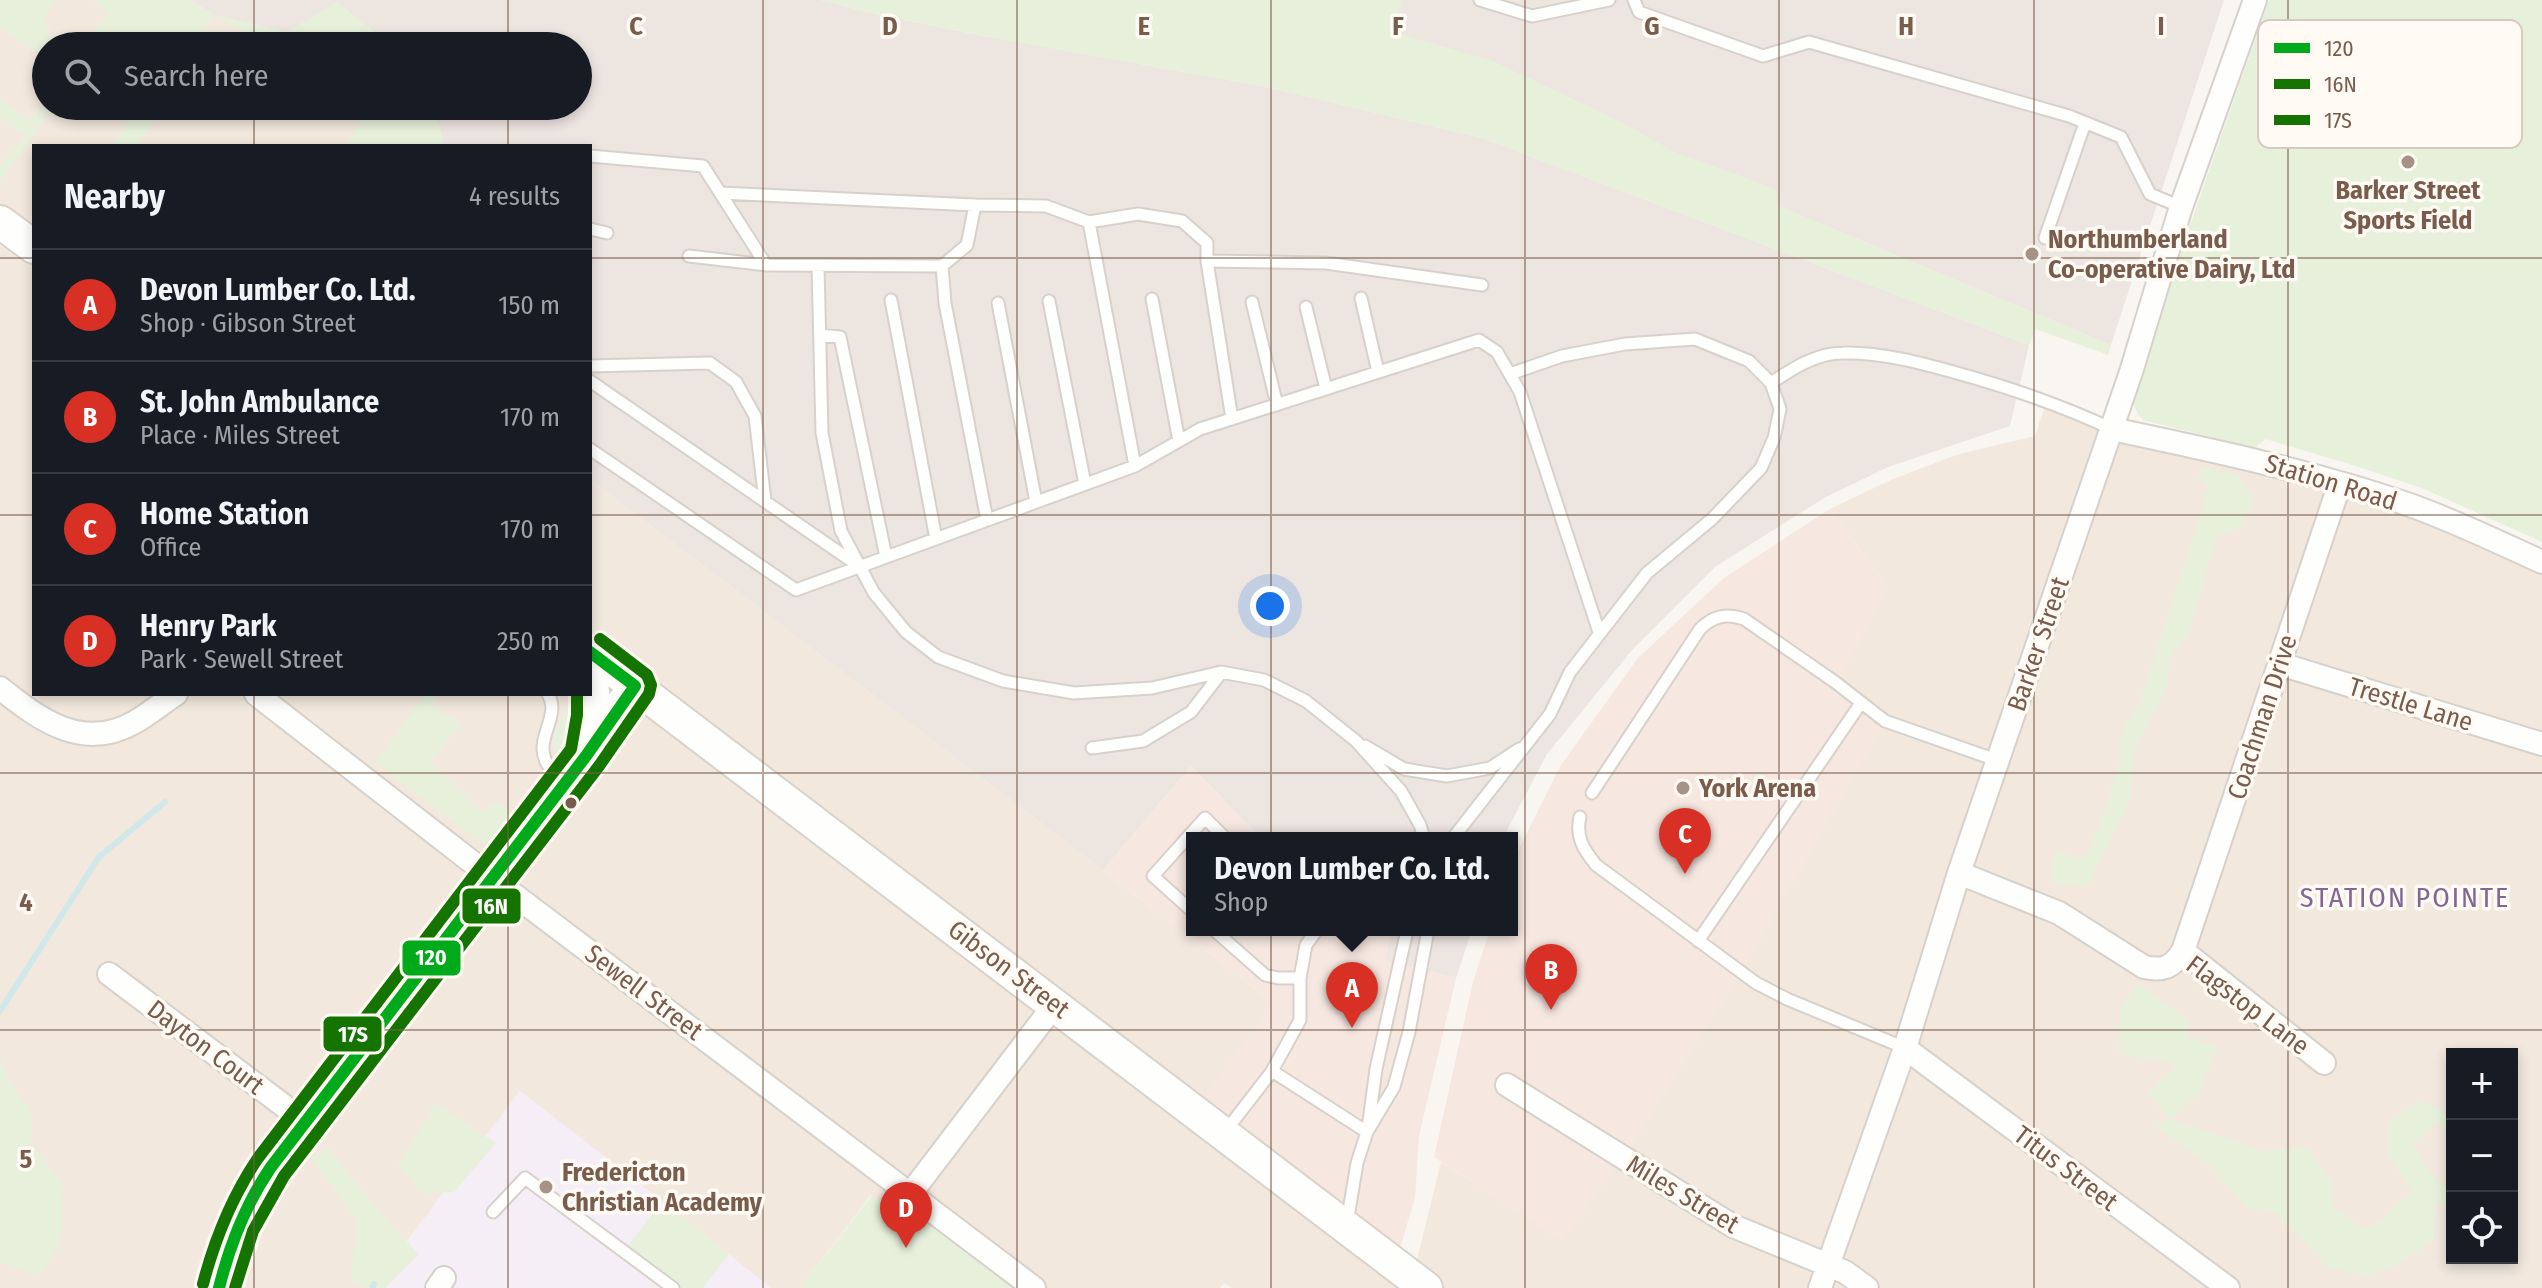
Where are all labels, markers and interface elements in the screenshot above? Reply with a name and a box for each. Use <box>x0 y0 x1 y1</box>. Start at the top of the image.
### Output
text: C <box>629 11 643 42</box>
text: D <box>882 11 898 42</box>
text: E <box>1138 11 1150 42</box>
text: F <box>1392 11 1404 42</box>
text: G <box>1644 11 1660 42</box>
text: H <box>1898 11 1914 42</box>
text: I <box>2158 11 2165 42</box>
legend <box>2258 20 2522 148</box>
search box <box>32 32 592 120</box>
text: 120 <box>2324 35 2354 62</box>
icon: search <box>60 54 104 98</box>
text: Search here <box>124 58 269 94</box>
text: 16N <box>2324 71 2357 98</box>
text: 17S <box>2324 107 2352 134</box>
marker: Barker Street Sports Field <box>2399 153 2417 171</box>
place label: Barker Street Sports Field <box>2336 175 2481 236</box>
text: Nearby <box>64 176 165 217</box>
text: 4 results <box>469 181 560 212</box>
place label: Northumberland Co-operative Dairy, Ltd <box>2048 224 2295 285</box>
marker: Northumberland Co-operative Dairy, Ltd <box>2023 245 2041 263</box>
text: Devon Lumber Co. Ltd. <box>140 272 416 308</box>
text: A <box>83 290 97 321</box>
text: 150 m <box>498 290 560 321</box>
text: Shop · Gibson Street <box>140 308 356 339</box>
text: St. John Ambulance <box>140 384 379 420</box>
text: B <box>83 402 97 433</box>
text: 170 m <box>500 402 560 433</box>
text: Place · Miles Street <box>140 420 340 451</box>
street label: Station Road <box>2261 448 2401 517</box>
text: Home Station <box>140 496 309 532</box>
text: C <box>83 514 97 545</box>
text: 170 m <box>500 514 560 545</box>
text: Office <box>140 532 201 563</box>
street label: Barker Street <box>2001 573 2076 715</box>
your location <box>1250 586 1290 626</box>
text: Henry Park <box>140 608 277 644</box>
text: D <box>82 626 98 657</box>
text: 250 m <box>497 626 560 657</box>
street label: Coachman Drive <box>2221 631 2304 803</box>
text: Park · Sewell Street <box>140 644 343 675</box>
street label: Trestle Lane <box>2345 671 2477 738</box>
place label: York Arena <box>1698 773 1816 804</box>
marker: York Arena <box>1674 779 1692 797</box>
unlabelled marker <box>563 795 579 811</box>
pin: C <box>1659 808 1711 874</box>
popup <box>1186 832 1518 936</box>
text: Devon Lumber Co. Ltd. <box>1214 851 1490 887</box>
district label: STATION POINTE <box>2300 881 2510 914</box>
text: 4 <box>19 887 33 918</box>
line badge: 16N <box>461 887 522 925</box>
text: Shop <box>1214 887 1268 918</box>
text: 16N <box>474 893 508 920</box>
street label: Gibson Street <box>942 914 1076 1025</box>
street label: Sewell Street <box>579 938 709 1047</box>
line badge: 120 <box>401 939 462 977</box>
text: 120 <box>415 944 447 971</box>
pin: B <box>1525 944 1577 1010</box>
street label: Flagstop Lane <box>2180 949 2315 1062</box>
pin: A <box>1326 962 1378 1028</box>
street label: Dayton Court <box>141 994 270 1102</box>
line badge: 17S <box>322 1015 383 1053</box>
text: 17S <box>338 1021 368 1048</box>
map controls <box>2446 1048 2518 1264</box>
button: + <box>2446 1048 2518 1120</box>
street label: Titus Street <box>2008 1119 2124 1218</box>
button: − <box>2446 1120 2518 1192</box>
text: 5 <box>20 1144 33 1175</box>
street label: Miles Street <box>1621 1149 1745 1240</box>
place label: Fredericton Christian Academy <box>562 1157 763 1218</box>
marker: Fredericton Christian Academy <box>537 1178 555 1196</box>
pin: D <box>880 1182 932 1248</box>
button: locate <box>2446 1192 2518 1264</box>

